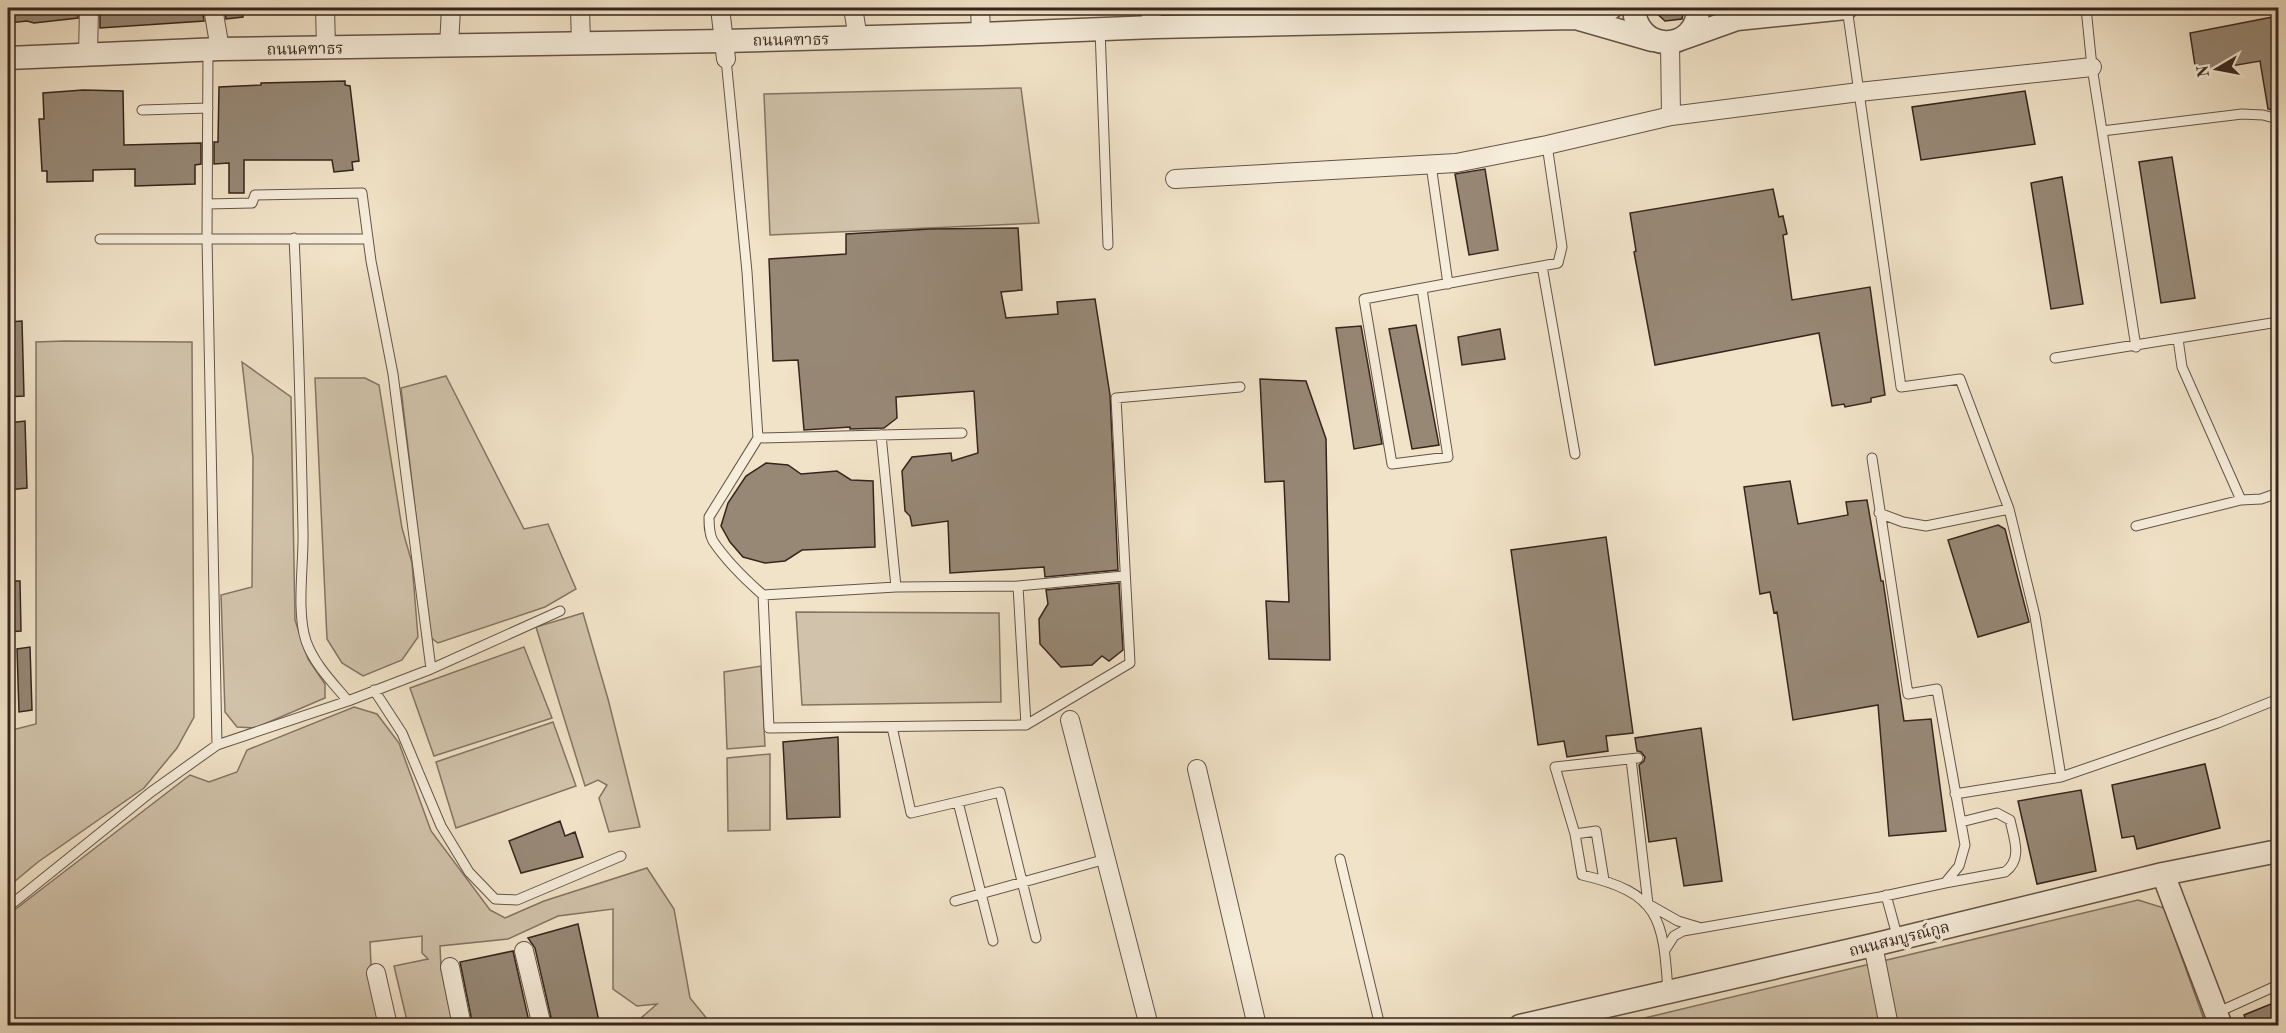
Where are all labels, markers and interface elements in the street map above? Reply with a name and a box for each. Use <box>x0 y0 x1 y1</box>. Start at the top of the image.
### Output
street label: ถนนคฑาธร <box>752 32 830 50</box>
north arrow <box>2187 39 2247 99</box>
street label: ถนนคฑาธร <box>266 41 344 59</box>
text: N <box>2195 63 2213 79</box>
street label: ถนนสมบูรณ์กูล <box>1847 917 1952 961</box>

